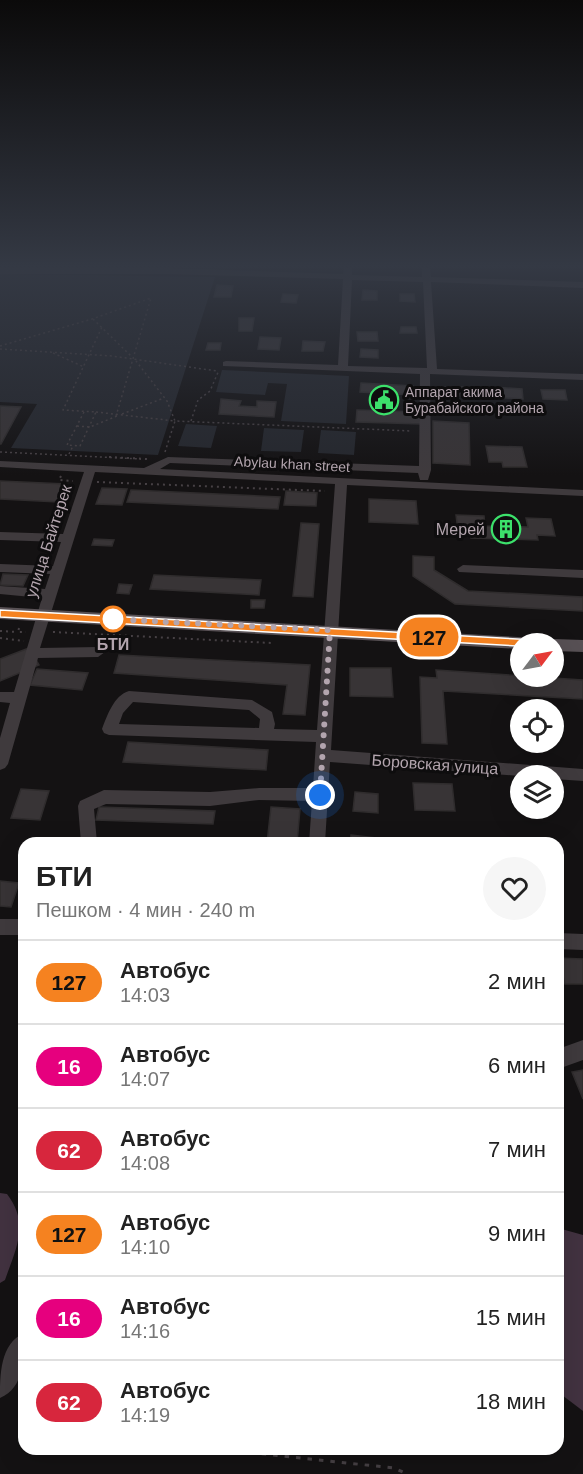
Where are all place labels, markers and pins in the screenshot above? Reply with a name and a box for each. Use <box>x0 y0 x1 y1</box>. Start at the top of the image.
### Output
public building icon: Аппарат акима Бурабайского района <box>368 384 400 416</box>
place label: Аппарат акима Бурабайского района <box>405 384 544 416</box>
building icon: Мерей <box>490 513 522 545</box>
place label: Мерей <box>436 521 485 538</box>
marker: БТИ <box>100 606 126 632</box>
place label: БТИ <box>97 636 129 653</box>

